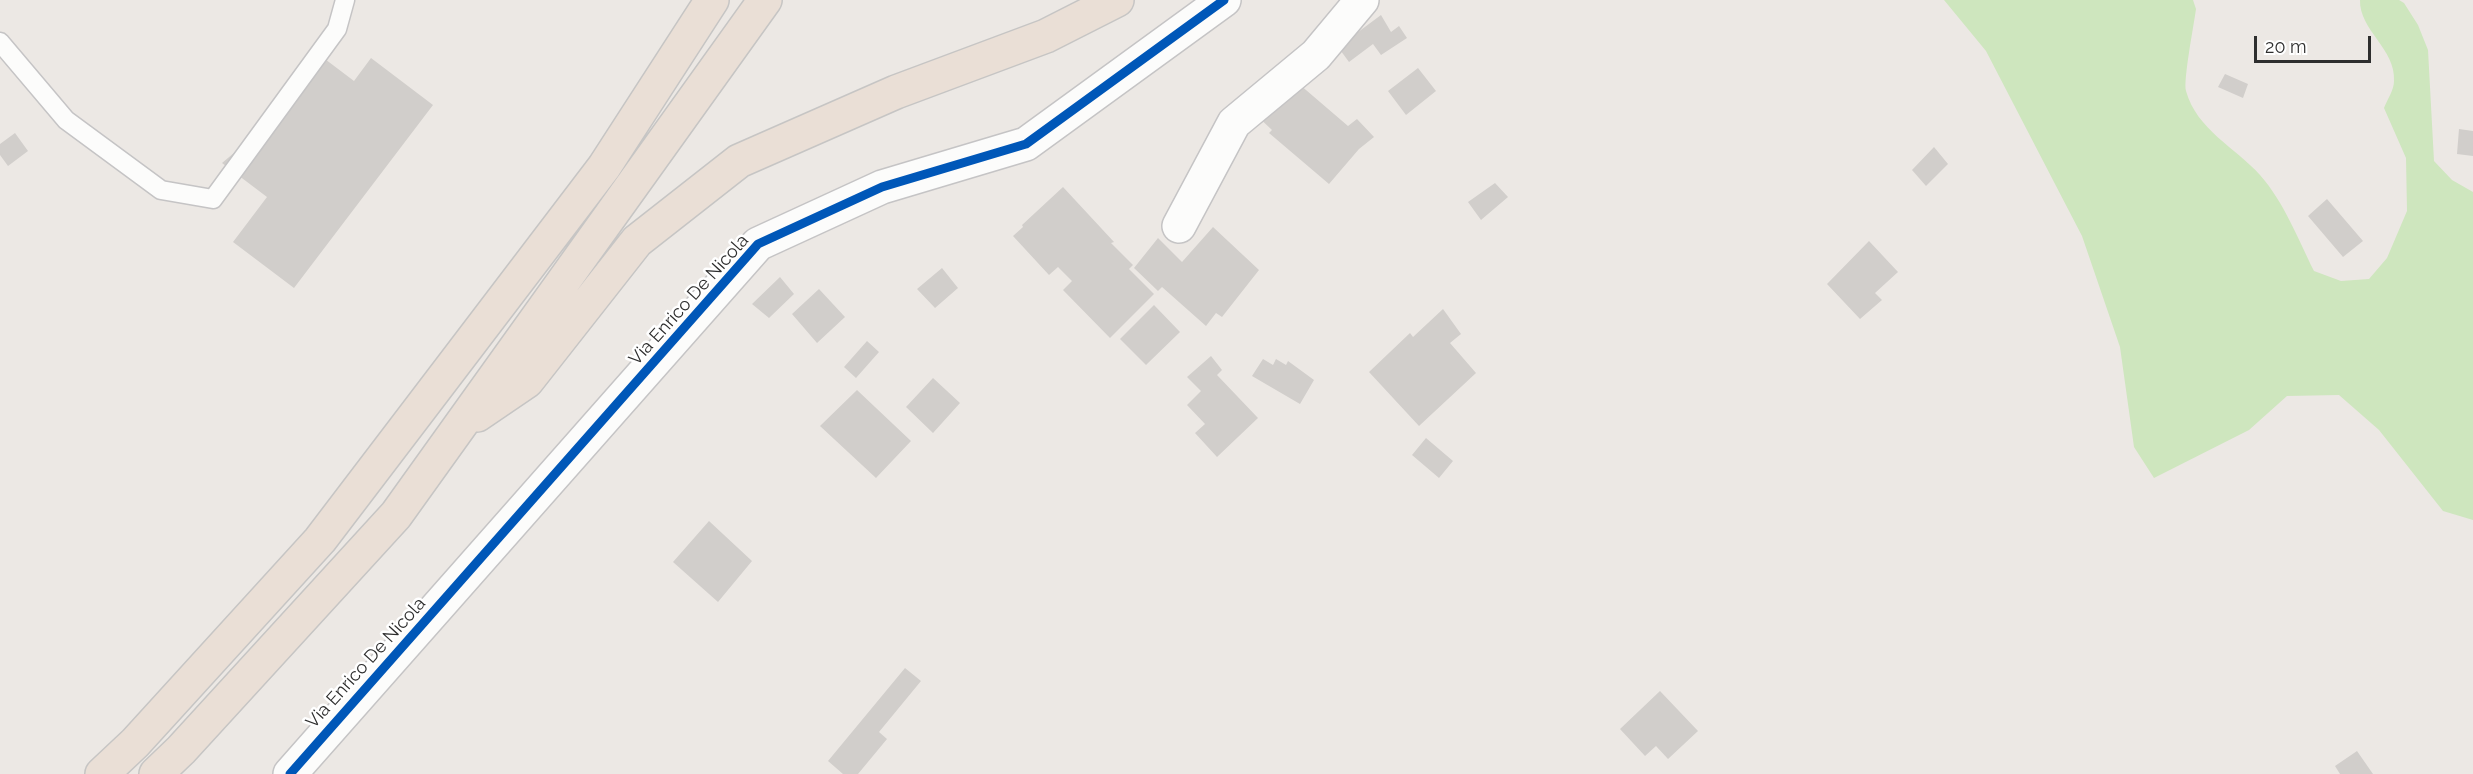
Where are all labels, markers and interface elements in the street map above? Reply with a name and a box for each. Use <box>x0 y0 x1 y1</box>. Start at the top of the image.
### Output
scale bar <box>2257 24 2374 62</box>
text: 20 m <box>2265 36 2307 57</box>
street label: Via Enrico De Nicola <box>625 230 753 370</box>
street label: Via Enrico De Nicola <box>302 593 430 733</box>

